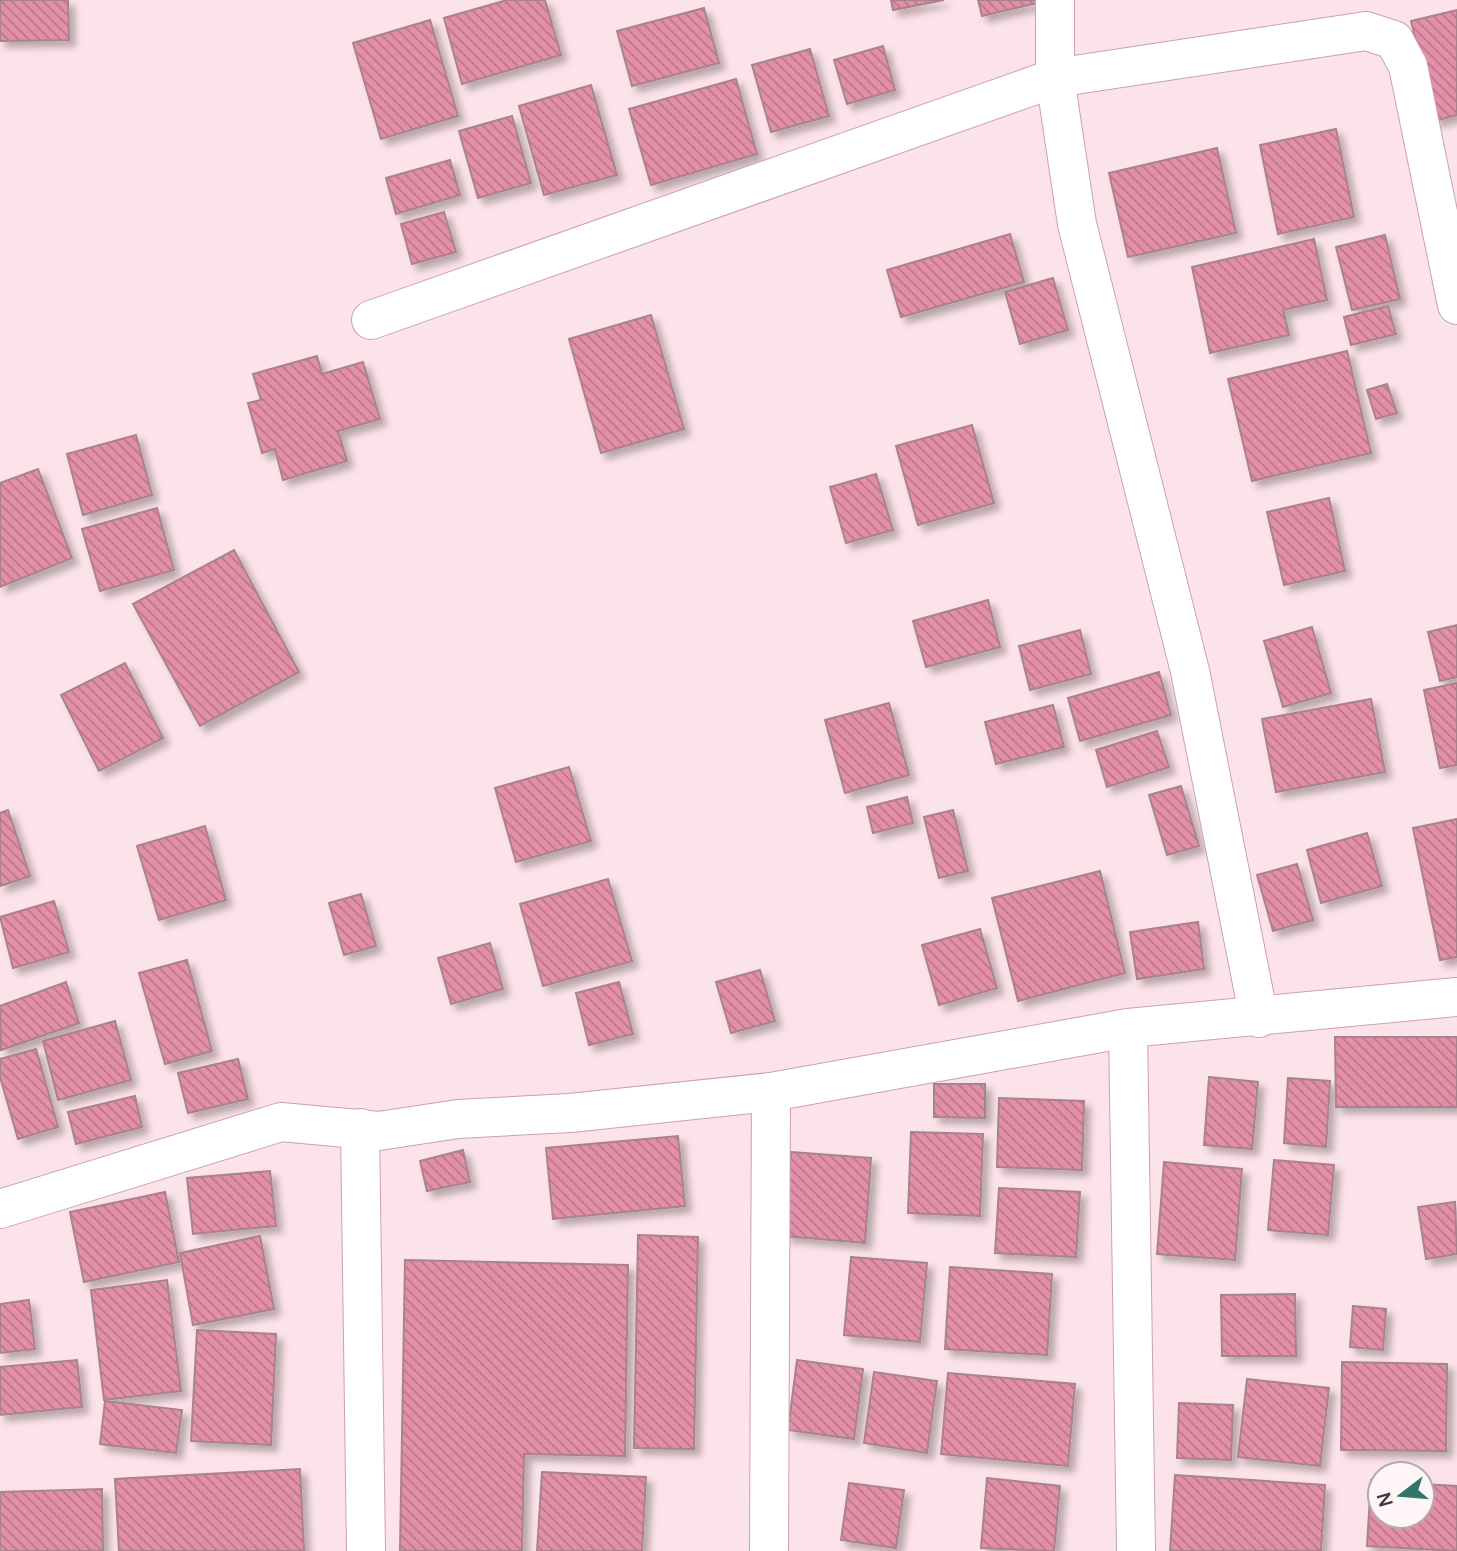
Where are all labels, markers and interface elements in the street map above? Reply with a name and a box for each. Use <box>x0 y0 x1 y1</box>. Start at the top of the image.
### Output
north arrow <box>1366 1460 1436 1530</box>
text: N <box>1370 1490 1399 1510</box>

